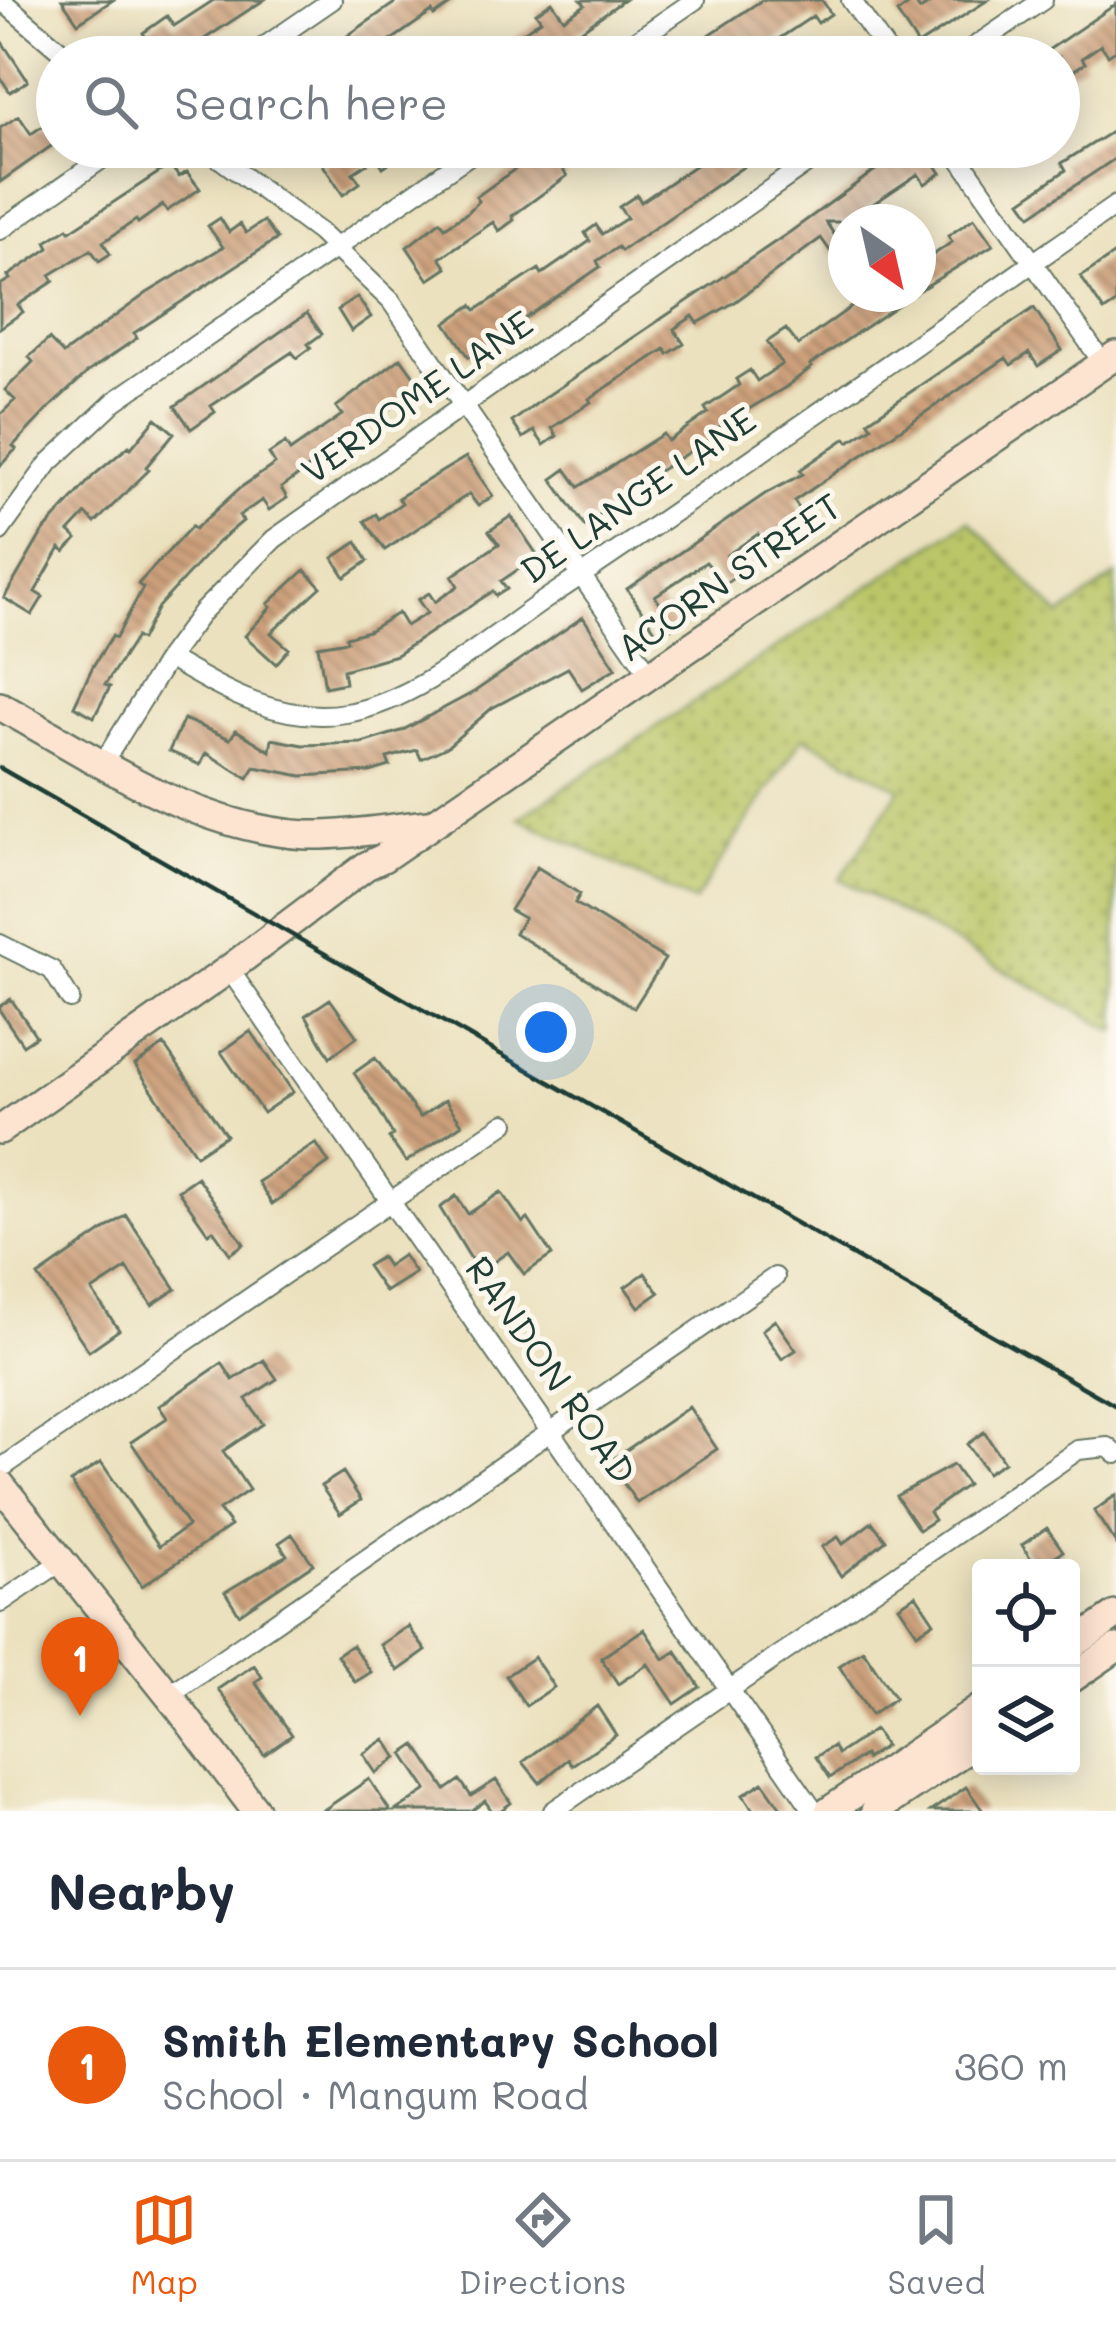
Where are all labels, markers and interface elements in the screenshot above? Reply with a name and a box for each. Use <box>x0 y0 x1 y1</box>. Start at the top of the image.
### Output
search box <box>36 36 1080 168</box>
icon: search <box>78 69 144 135</box>
text: Search here <box>174 73 448 131</box>
north arrow <box>828 204 936 312</box>
street label: VERDOME LANE <box>291 299 541 493</box>
street label: DE LANGE LANE <box>510 395 764 593</box>
street label: ACORN STREET <box>607 481 849 670</box>
your location <box>516 1002 576 1062</box>
street label: RANDON ROAD <box>456 1246 648 1492</box>
map controls <box>972 1559 1080 1775</box>
button: locate <box>972 1559 1080 1667</box>
pin: 1 <box>41 1617 119 1716</box>
button: layers <box>972 1667 1080 1775</box>
text: Nearby <box>48 1856 235 1923</box>
text: Smith Elementary School <box>162 2010 719 2068</box>
text: 1 <box>78 2039 96 2090</box>
text: 360 m <box>954 2039 1068 2090</box>
text: School · Mangum Road <box>162 2068 589 2119</box>
tab: Map <box>131 2187 198 2302</box>
tab: Directions <box>459 2187 626 2302</box>
tab: Saved <box>888 2187 985 2302</box>

